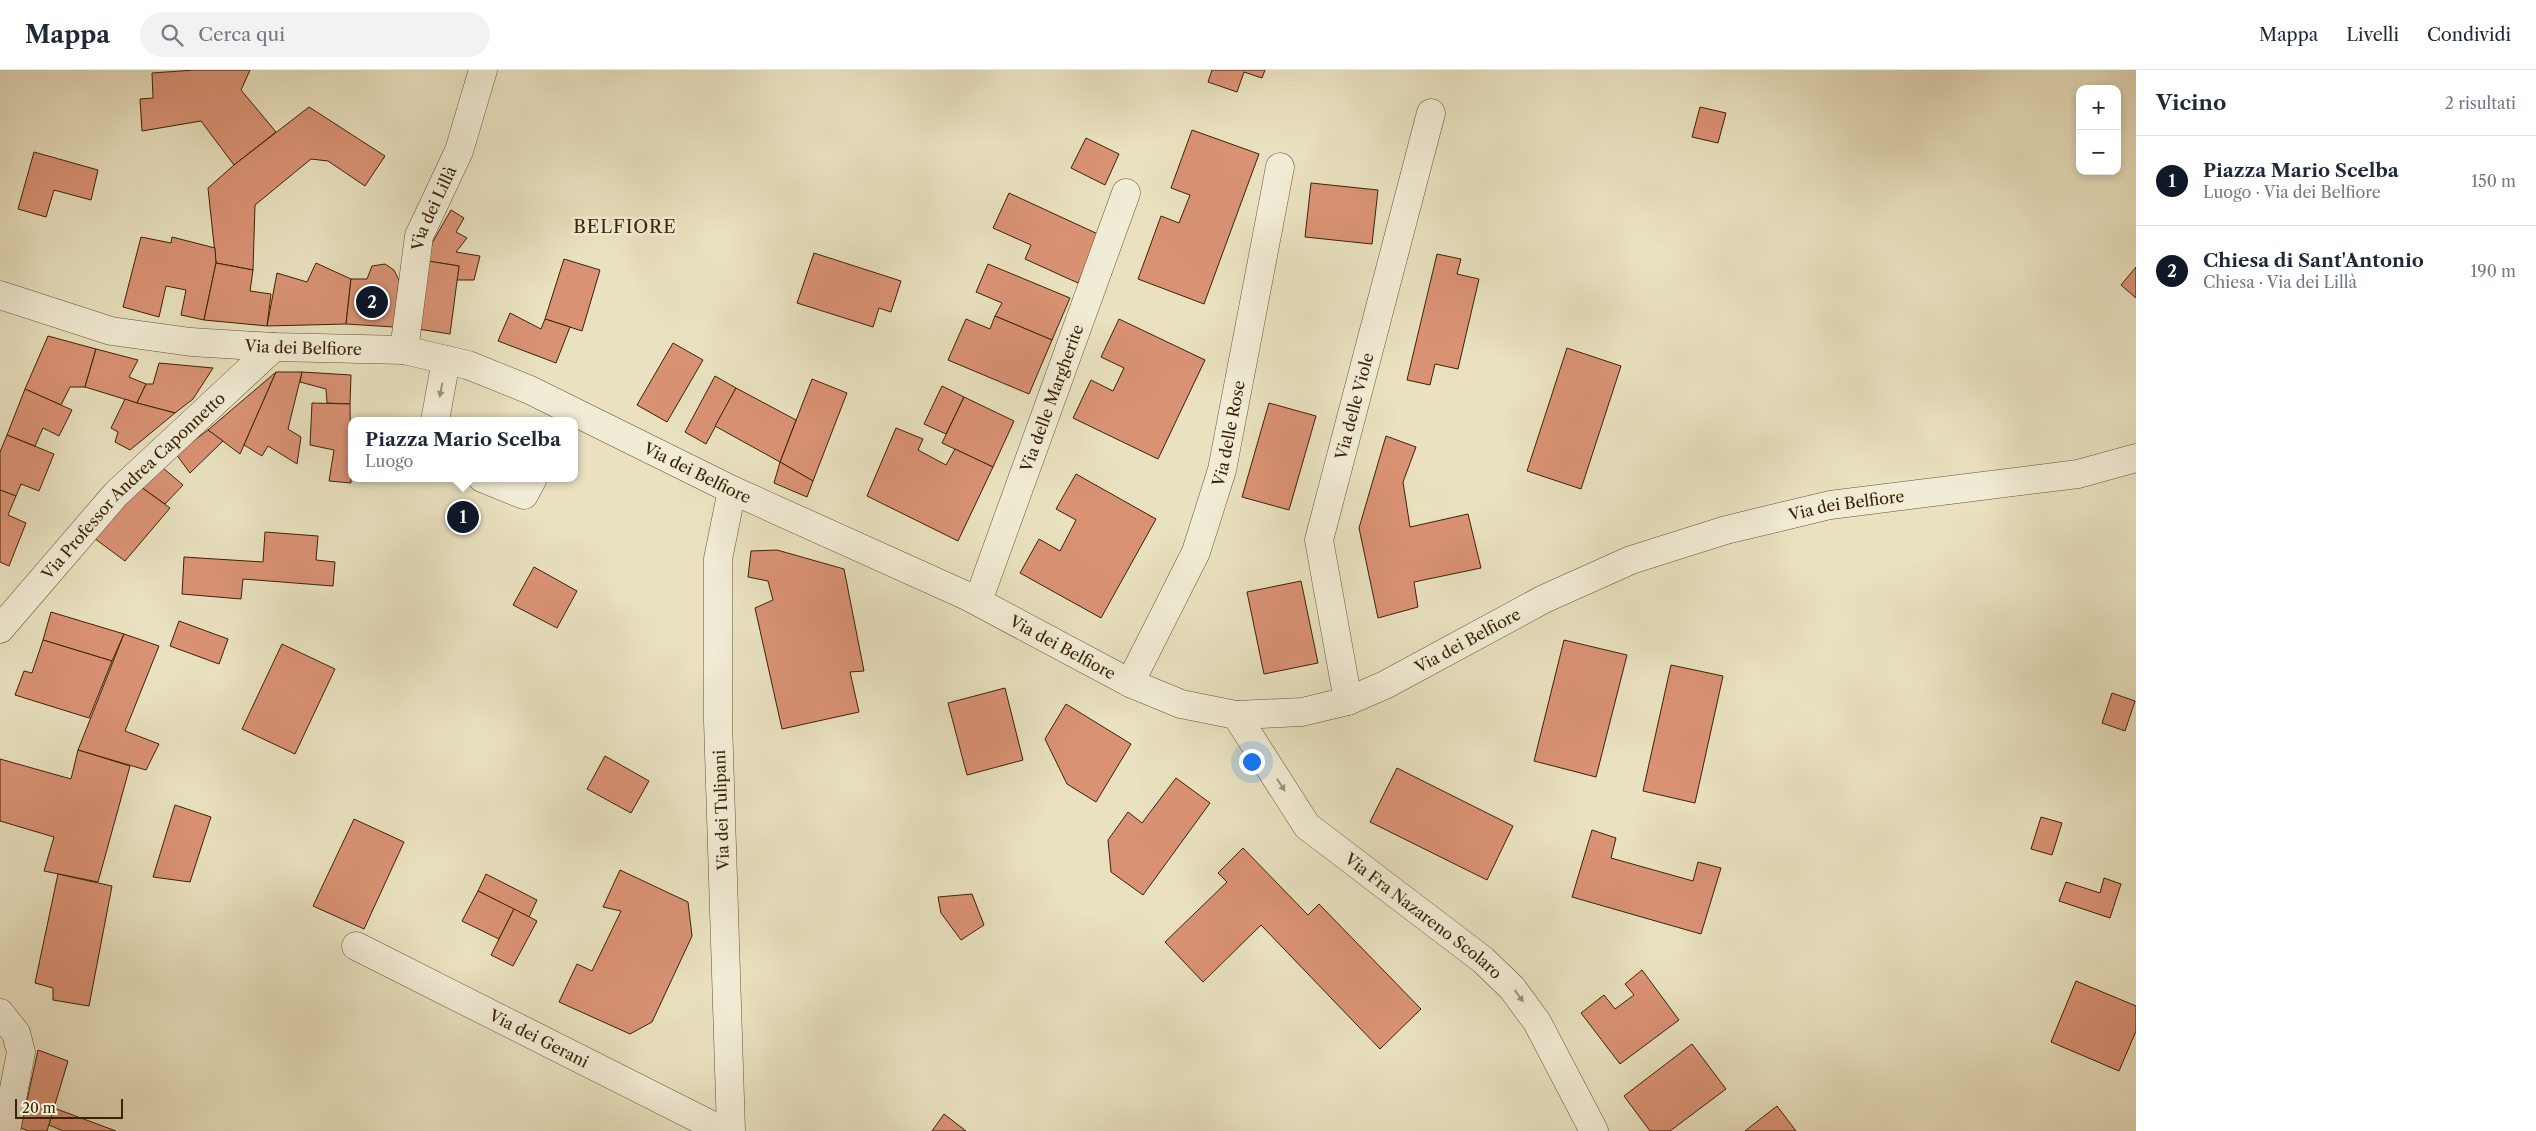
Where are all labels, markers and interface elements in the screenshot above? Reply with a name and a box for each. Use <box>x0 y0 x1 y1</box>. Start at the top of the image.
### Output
search box <box>140 12 490 57</box>
text: Mappa <box>25 20 110 49</box>
icon: search <box>158 21 186 49</box>
text: Cerca qui <box>198 23 285 46</box>
text: Mappa <box>2259 24 2318 46</box>
text: Livelli <box>2346 24 2399 46</box>
text: Condividi <box>2427 24 2511 46</box>
map controls <box>2076 85 2121 175</box>
button: + <box>2076 85 2121 130</box>
text: Vicino <box>2156 90 2226 115</box>
text: 2 risultati <box>2445 93 2516 113</box>
button: − <box>2076 130 2121 175</box>
text: Piazza Mario Scelba <box>2203 159 2399 182</box>
street label: Via dei Lillà <box>407 162 461 252</box>
text: 1 <box>2168 171 2176 191</box>
text: 150 m <box>2471 171 2516 191</box>
text: Luogo · Via dei Belfiore <box>2203 182 2381 202</box>
district label: BELFIORE <box>573 216 677 238</box>
text: Chiesa di Sant'Antonio <box>2203 249 2424 272</box>
text: 2 <box>2167 261 2177 281</box>
text: 190 m <box>2471 261 2516 281</box>
text: Chiesa · Via dei Lillà <box>2203 272 2357 292</box>
pin: 2 <box>356 283 388 321</box>
street label: Via delle Margherite <box>1015 322 1088 475</box>
street label: Via dei Belfiore <box>243 335 362 359</box>
street label: Via delle Viole <box>1330 350 1378 463</box>
street label: Via delle Rose <box>1207 379 1249 490</box>
one-way arrow <box>436 383 444 399</box>
street label: Via Professor Andrea Caponnetto <box>37 388 229 584</box>
popup <box>348 417 578 482</box>
text: Piazza Mario Scelba <box>365 428 561 451</box>
street label: Via dei Belfiore <box>640 437 754 507</box>
text: Luogo <box>365 451 413 471</box>
street label: Via dei Belfiore <box>1786 486 1905 525</box>
pin: 1 <box>447 498 479 536</box>
street label: Via dei Belfiore <box>1410 604 1524 677</box>
street label: Via dei Belfiore <box>1006 610 1119 684</box>
street label: Via dei Tulipani <box>709 749 733 872</box>
your location <box>1239 749 1265 775</box>
one-way arrow <box>1276 779 1286 792</box>
street label: Via Fra Nazareno Scolaro <box>1340 848 1506 983</box>
one-way arrow <box>1513 989 1524 1002</box>
street label: Via dei Gerani <box>485 1004 592 1072</box>
scale bar <box>15 1096 122 1119</box>
text: 20 m <box>22 1099 56 1117</box>

